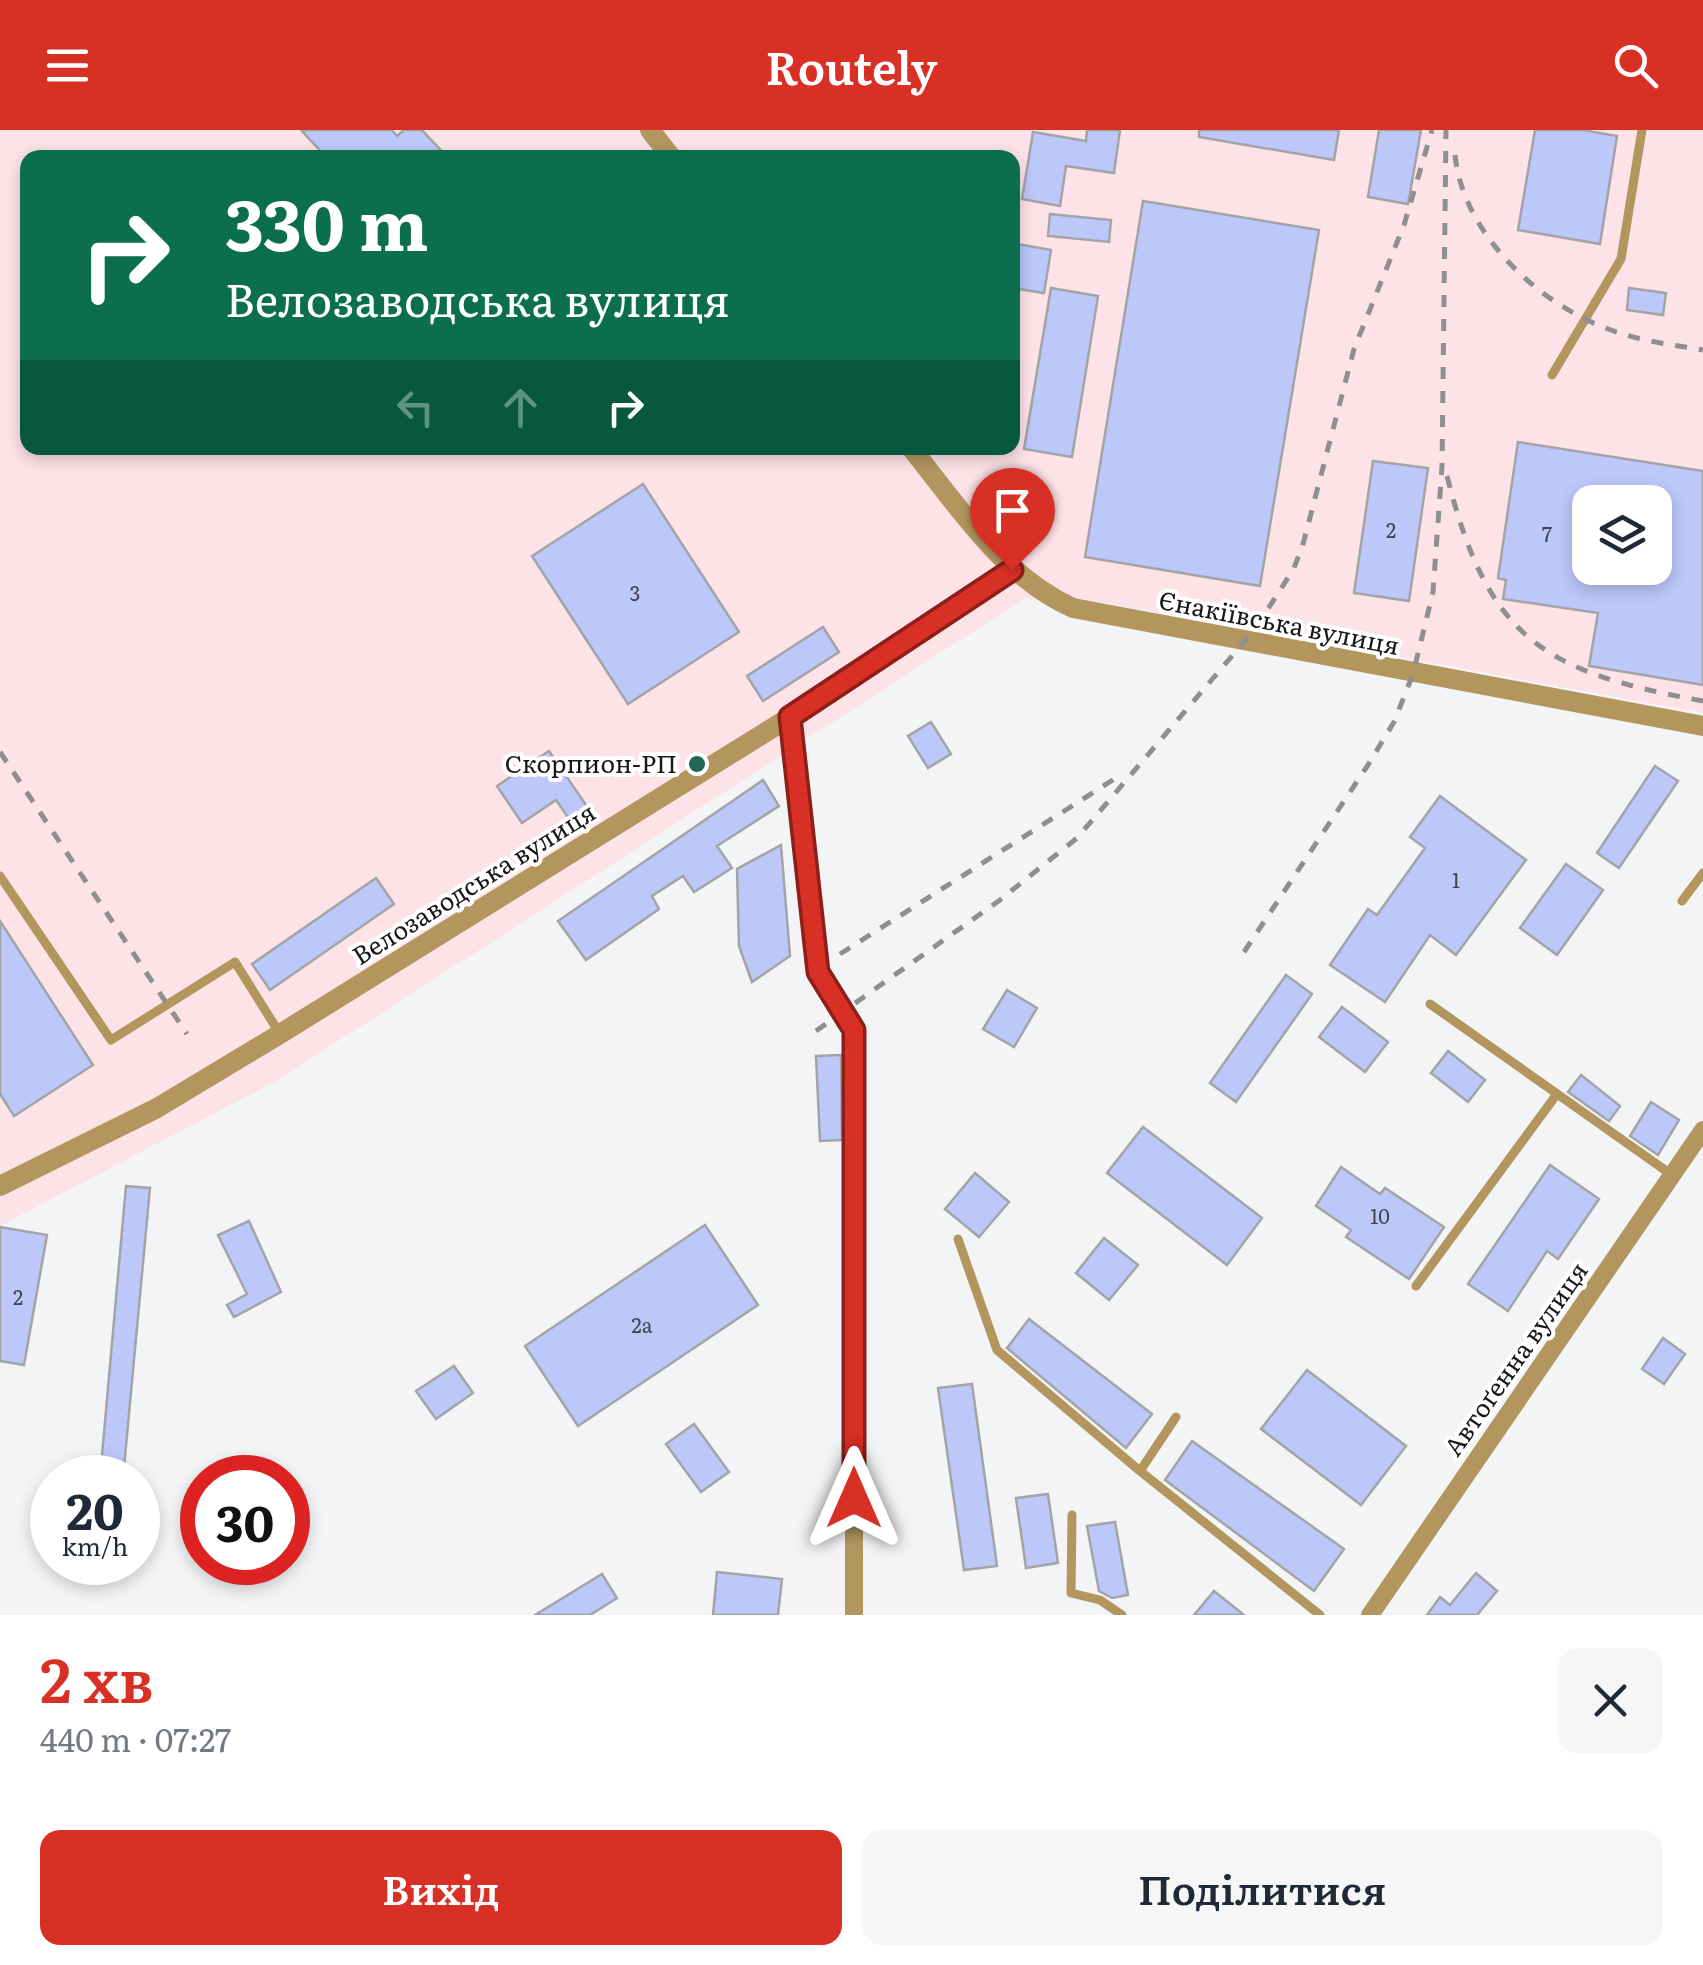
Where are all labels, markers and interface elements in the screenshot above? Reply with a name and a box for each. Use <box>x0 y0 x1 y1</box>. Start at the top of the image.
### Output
text: Routely <box>766 32 937 99</box>
icon: menu <box>40 38 95 93</box>
icon: search <box>1608 38 1663 93</box>
text: 330 m <box>225 169 429 273</box>
icon: right <box>60 190 190 320</box>
text: Велозаводська вулиця <box>225 264 730 331</box>
icon: left <box>388 380 443 435</box>
icon: ahead <box>493 380 548 435</box>
icon: right <box>598 380 653 435</box>
pin <box>970 468 1055 571</box>
icon: arrive <box>985 483 1040 538</box>
map controls <box>1572 485 1672 585</box>
button: layers <box>1572 485 1672 585</box>
house number: 2 <box>1386 514 1396 544</box>
house number: 7 <box>1542 518 1552 548</box>
house number: 3 <box>630 577 640 607</box>
street label: Єнакіївська вулиця <box>1156 580 1403 663</box>
place label: Скорпион-РП <box>505 744 677 781</box>
marker: Скорпион-РП <box>686 753 708 775</box>
street label: Велозаводська вулиця <box>344 793 602 973</box>
house number: 1 <box>1452 864 1460 894</box>
house number: 10 <box>1370 1200 1390 1230</box>
street label: Автоґенна вулиця <box>1434 1253 1596 1463</box>
house number: 2 <box>13 1281 23 1311</box>
house number: 2а <box>632 1309 653 1339</box>
position arrow <box>802 1446 906 1550</box>
speed limit sign: 30 <box>180 1455 310 1585</box>
text: 20 <box>66 1471 124 1545</box>
text: km/h <box>62 1527 128 1564</box>
text: 2 хв <box>40 1632 154 1721</box>
button: close <box>1558 1648 1663 1753</box>
text: 440 m · 07:27 <box>40 1714 231 1762</box>
button: Вихід <box>40 1830 842 1945</box>
button: Поділитися <box>862 1830 1663 1945</box>

